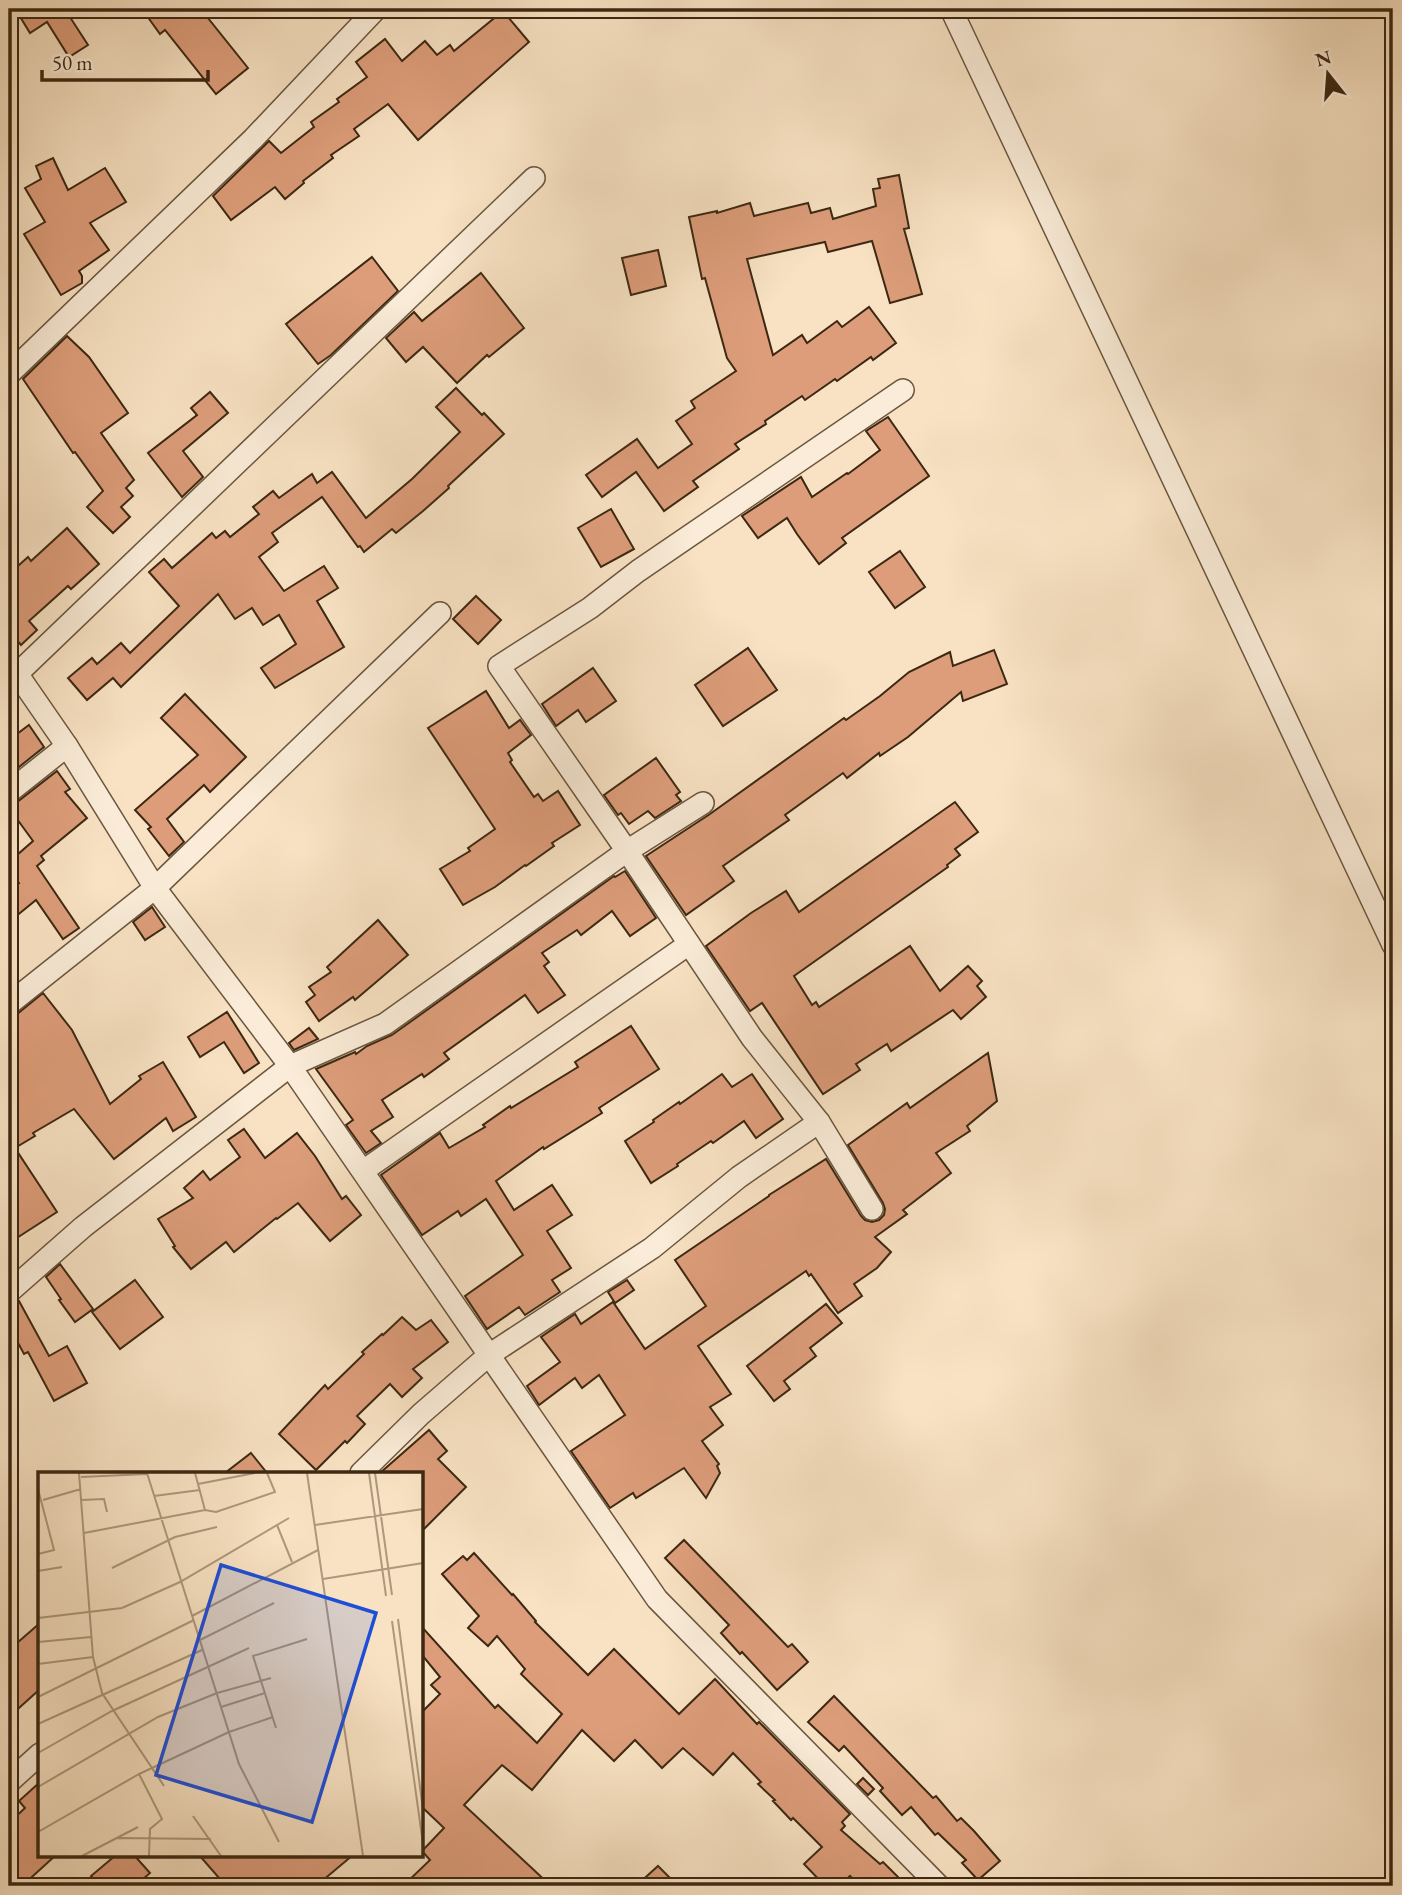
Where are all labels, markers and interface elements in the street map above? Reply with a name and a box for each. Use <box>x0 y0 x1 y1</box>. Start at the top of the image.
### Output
scale bar <box>42 38 208 82</box>
north arrow <box>1294 38 1364 108</box>
text: N <box>1312 44 1335 72</box>
text: 50 m <box>52 49 93 76</box>
inset map <box>38 1472 424 1856</box>

